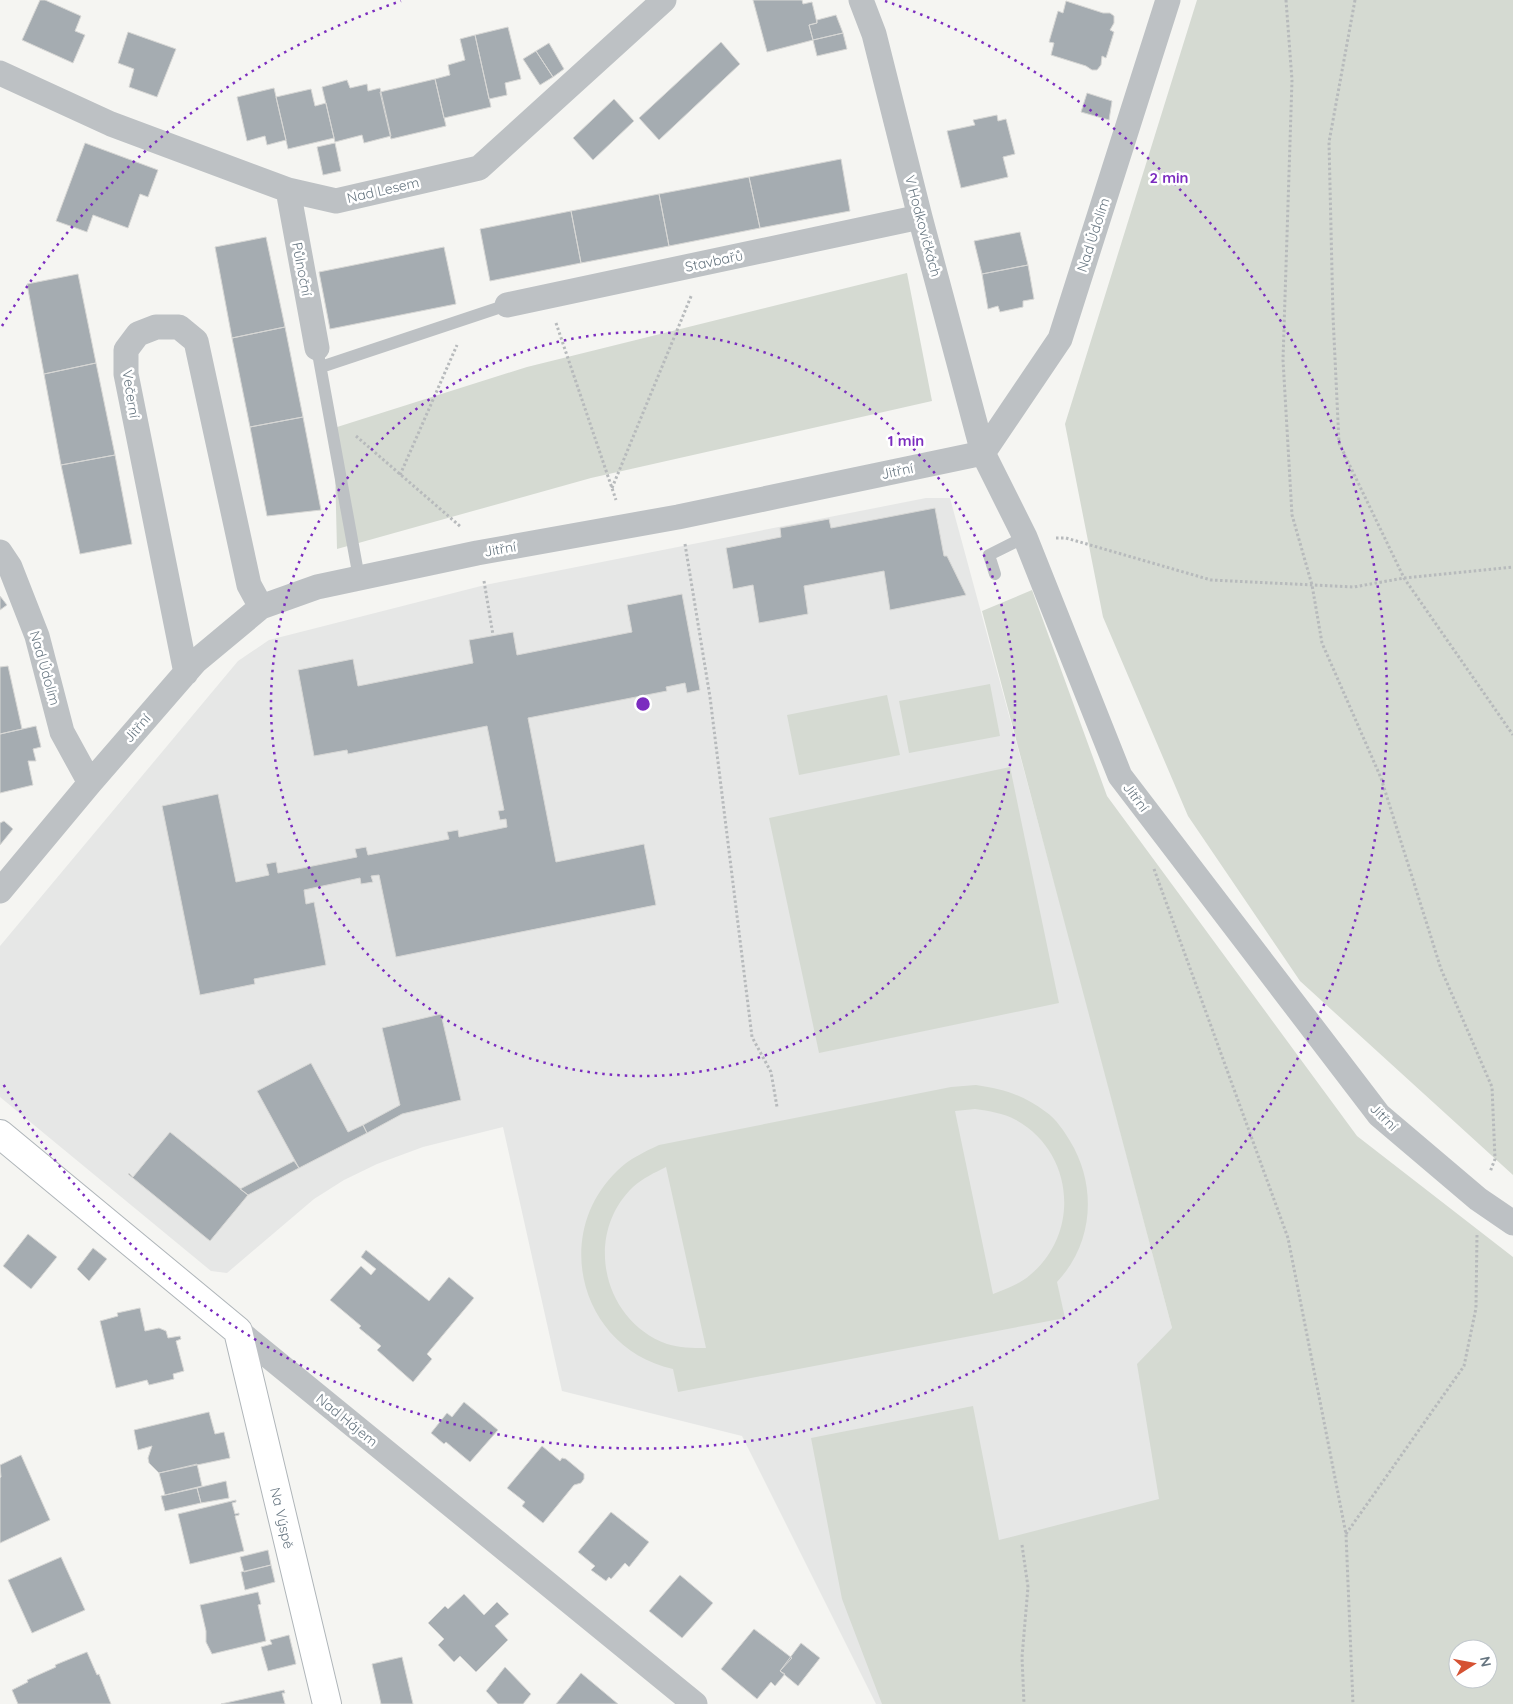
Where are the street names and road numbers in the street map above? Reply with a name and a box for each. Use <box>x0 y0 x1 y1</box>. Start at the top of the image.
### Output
street label: Nad Lesem <box>345 173 421 207</box>
street label: V Hodkovičkách <box>901 173 945 279</box>
street label: Nad Údolím <box>1073 196 1113 274</box>
street label: Půlnoční <box>288 241 316 297</box>
street label: Stavbařů <box>683 246 745 276</box>
street label: Večerní <box>118 369 144 419</box>
street label: Jitřní <box>879 459 915 483</box>
street label: Jitřní <box>483 537 517 561</box>
street label: Nad Údolím <box>26 629 64 707</box>
street label: Jitřní <box>120 710 154 746</box>
street label: Jitřní <box>1119 779 1153 815</box>
street label: Jitřní <box>1366 1099 1402 1135</box>
street label: Nad Hájem <box>313 1390 381 1450</box>
street label: Na Výspě <box>266 1485 298 1551</box>

